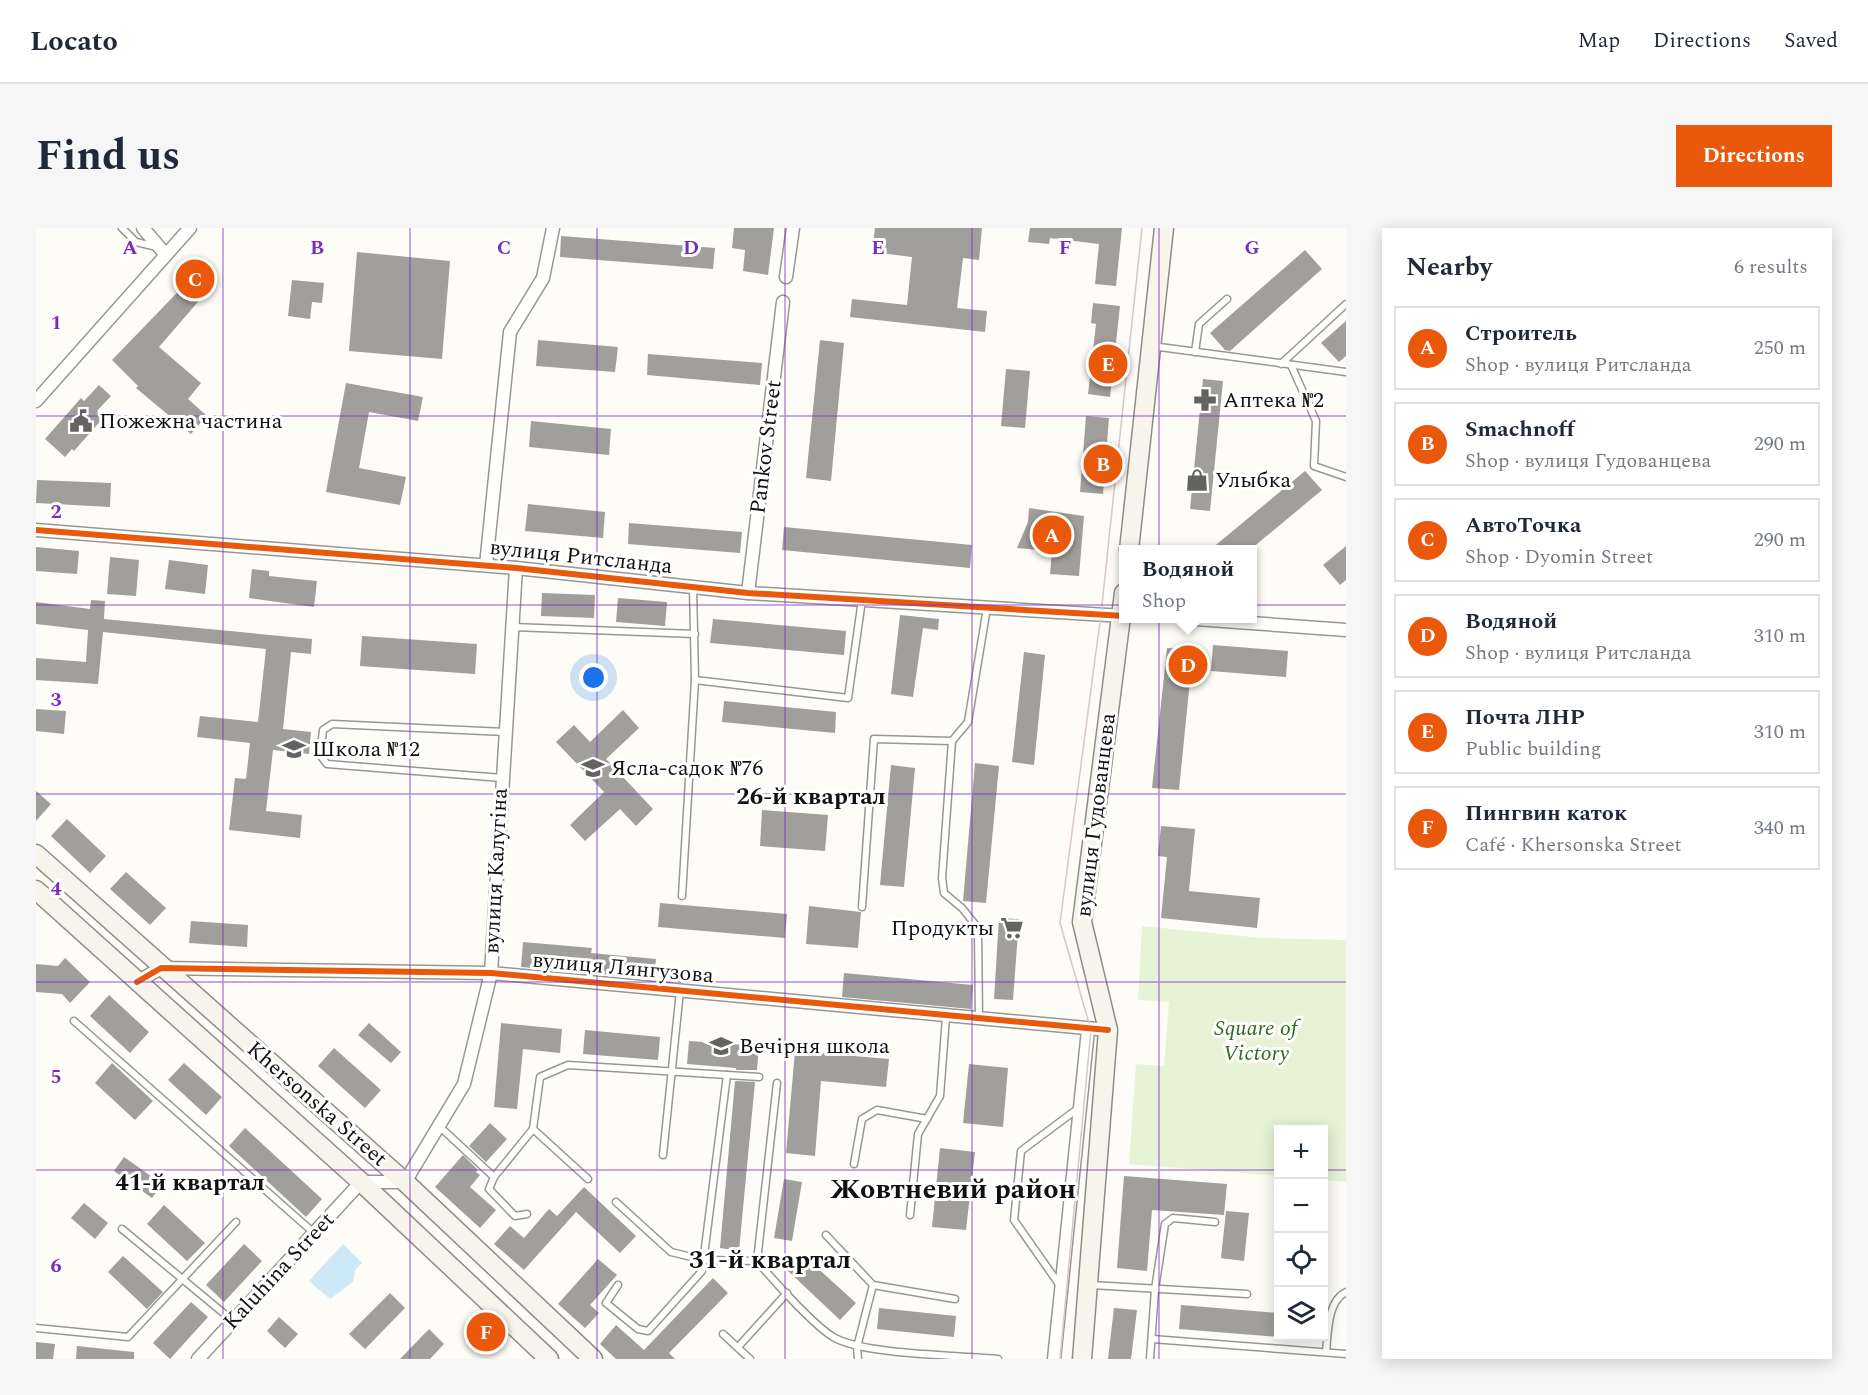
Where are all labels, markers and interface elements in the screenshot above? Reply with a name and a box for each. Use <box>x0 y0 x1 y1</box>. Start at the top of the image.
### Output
text: Locato <box>30 20 118 63</box>
text: Map <box>1578 25 1620 57</box>
text: Directions <box>1653 25 1751 57</box>
text: Saved <box>1784 25 1838 57</box>
text: Find us <box>36 125 180 188</box>
button: Directions <box>1676 125 1832 187</box>
text: A <box>122 233 138 263</box>
text: B <box>310 233 324 263</box>
text: C <box>497 233 511 263</box>
text: D <box>683 233 699 263</box>
text: E <box>871 233 885 263</box>
text: F <box>1059 233 1071 263</box>
text: G <box>1244 233 1260 263</box>
text: Nearby <box>1406 247 1492 287</box>
text: 6 results <box>1734 252 1808 282</box>
pin: C <box>176 256 214 302</box>
text: 1 <box>50 308 62 338</box>
text: Строитель <box>1465 317 1577 350</box>
text: A <box>1420 333 1435 363</box>
text: 250 m <box>1754 333 1806 363</box>
pin: E <box>1088 342 1128 386</box>
text: Shop · вулиця Ритсланда <box>1465 350 1692 380</box>
street label: Pankov Street <box>741 378 791 516</box>
place label: Аптека №2 <box>1223 384 1324 417</box>
pharmacy icon: Аптека №2 <box>1192 387 1218 413</box>
place label: Пожежна частина <box>99 405 283 438</box>
public building icon: Пожежна частина <box>68 408 94 434</box>
text: Smachnoff <box>1465 413 1575 446</box>
text: B <box>1420 429 1435 459</box>
text: 290 m <box>1754 429 1806 459</box>
pin: B <box>1084 442 1122 486</box>
text: Shop · вулиця Гудованцева <box>1465 446 1711 476</box>
place label: Улыбка <box>1215 464 1291 497</box>
shop icon: Улыбка <box>1184 467 1210 493</box>
text: 2 <box>50 497 62 527</box>
text: АвтоТочка <box>1465 509 1581 542</box>
pin: A <box>1032 512 1072 558</box>
text: C <box>1420 525 1435 555</box>
text: 290 m <box>1754 525 1806 555</box>
street label: вулиця Ритсланда <box>488 531 674 583</box>
text: Shop · Dyomin Street <box>1465 542 1653 572</box>
popup <box>1119 545 1257 623</box>
text: Водяной <box>1142 553 1234 586</box>
text: Shop <box>1142 586 1186 616</box>
text: Водяной <box>1465 605 1557 638</box>
text: D <box>1419 621 1436 651</box>
text: 310 m <box>1754 621 1806 651</box>
text: Shop · вулиця Ритсланда <box>1465 638 1692 668</box>
pin: D <box>1168 642 1208 688</box>
your location <box>579 663 608 692</box>
text: 3 <box>50 685 62 715</box>
text: Почта ЛНР <box>1465 701 1585 734</box>
street label: вулиця Гудованцева <box>1067 711 1125 919</box>
text: E <box>1421 717 1434 747</box>
text: 310 m <box>1754 717 1806 747</box>
place label: Школа №12 <box>312 733 420 766</box>
text: Public building <box>1465 734 1601 764</box>
school or university icon: Школа №12 <box>281 736 307 762</box>
place label: Ясла-садок №76 <box>611 752 763 785</box>
school or university icon: Ясла-садок №76 <box>580 755 606 781</box>
district label: 26-й квартал <box>736 779 886 815</box>
street label: вулиця Калугіна <box>475 787 517 955</box>
text: Пингвин каток <box>1465 797 1627 830</box>
text: F <box>1421 813 1434 843</box>
text: 340 m <box>1754 813 1806 843</box>
text: Café · Khersonska Street <box>1465 830 1682 860</box>
text: 4 <box>50 874 62 904</box>
place label: Продукты <box>891 912 994 945</box>
supermarket icon: Продукты <box>999 915 1025 941</box>
street label: вулиця Лянгузова <box>531 944 715 992</box>
park label: Square of Victory <box>1214 1012 1302 1070</box>
place label: Вечірня школа <box>739 1030 890 1063</box>
street label: Khersonska Street <box>239 1033 395 1175</box>
school or university icon: Вечірня школа <box>708 1033 734 1059</box>
text: 5 <box>50 1062 62 1092</box>
map controls <box>1274 1125 1328 1341</box>
button: + <box>1274 1125 1328 1179</box>
district label: 41-й квартал <box>115 1165 265 1201</box>
district label: Жовтневий район <box>830 1168 1076 1211</box>
button: − <box>1274 1179 1328 1233</box>
street label: Kaluhina Street <box>215 1204 343 1338</box>
button: locate <box>1274 1233 1328 1287</box>
district label: 31-й квартал <box>689 1240 851 1280</box>
text: 6 <box>50 1251 62 1281</box>
button: layers <box>1274 1287 1328 1341</box>
pin: F <box>466 1310 506 1354</box>

